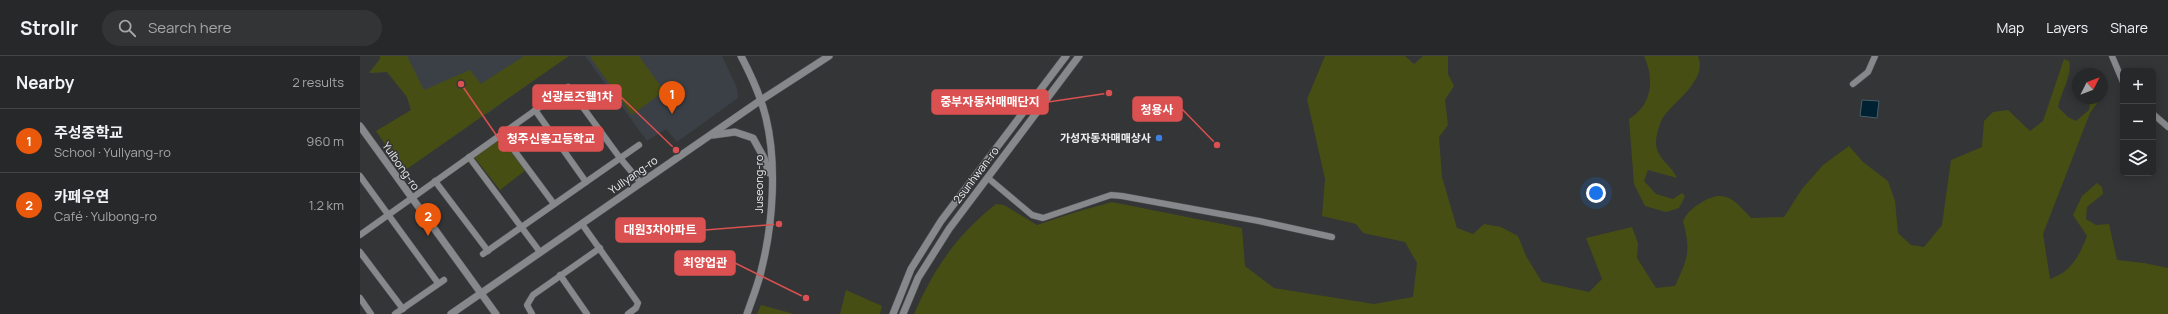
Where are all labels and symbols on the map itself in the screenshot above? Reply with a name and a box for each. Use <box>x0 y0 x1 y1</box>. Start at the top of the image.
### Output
north arrow <box>2072 68 2108 104</box>
pin: 1 <box>659 81 685 114</box>
callout: 선광로즈웰1차 <box>533 85 621 109</box>
text: 선광로즈웰1차 <box>541 88 613 105</box>
callout: 중부자동차매매단지 <box>932 90 1048 114</box>
text: 중부자동차매매단지 <box>940 93 1040 110</box>
callout: 청용사 <box>1133 97 1182 121</box>
text: 청용사 <box>1140 101 1174 118</box>
callout: 청주신흥고등학교 <box>499 127 603 151</box>
text: 청주신흥고등학교 <box>507 130 595 147</box>
place label: 가성자동차매매상사 <box>1060 130 1151 145</box>
marker: 가성자동차매매상사 <box>1154 133 1164 143</box>
street label: Yulbong-ro <box>379 139 424 193</box>
street label: 2sunhwan-ro <box>949 143 1002 206</box>
street label: Yullyang-ro <box>605 152 661 197</box>
street label: Juseong-ro <box>751 154 766 213</box>
your location <box>1586 183 1606 203</box>
pin: 2 <box>415 203 441 236</box>
callout: 대원3차아파트 <box>616 218 705 242</box>
text: 대원3차아파트 <box>623 221 697 238</box>
callout: 최양업관 <box>675 251 735 275</box>
text: 최양업관 <box>683 254 727 271</box>

